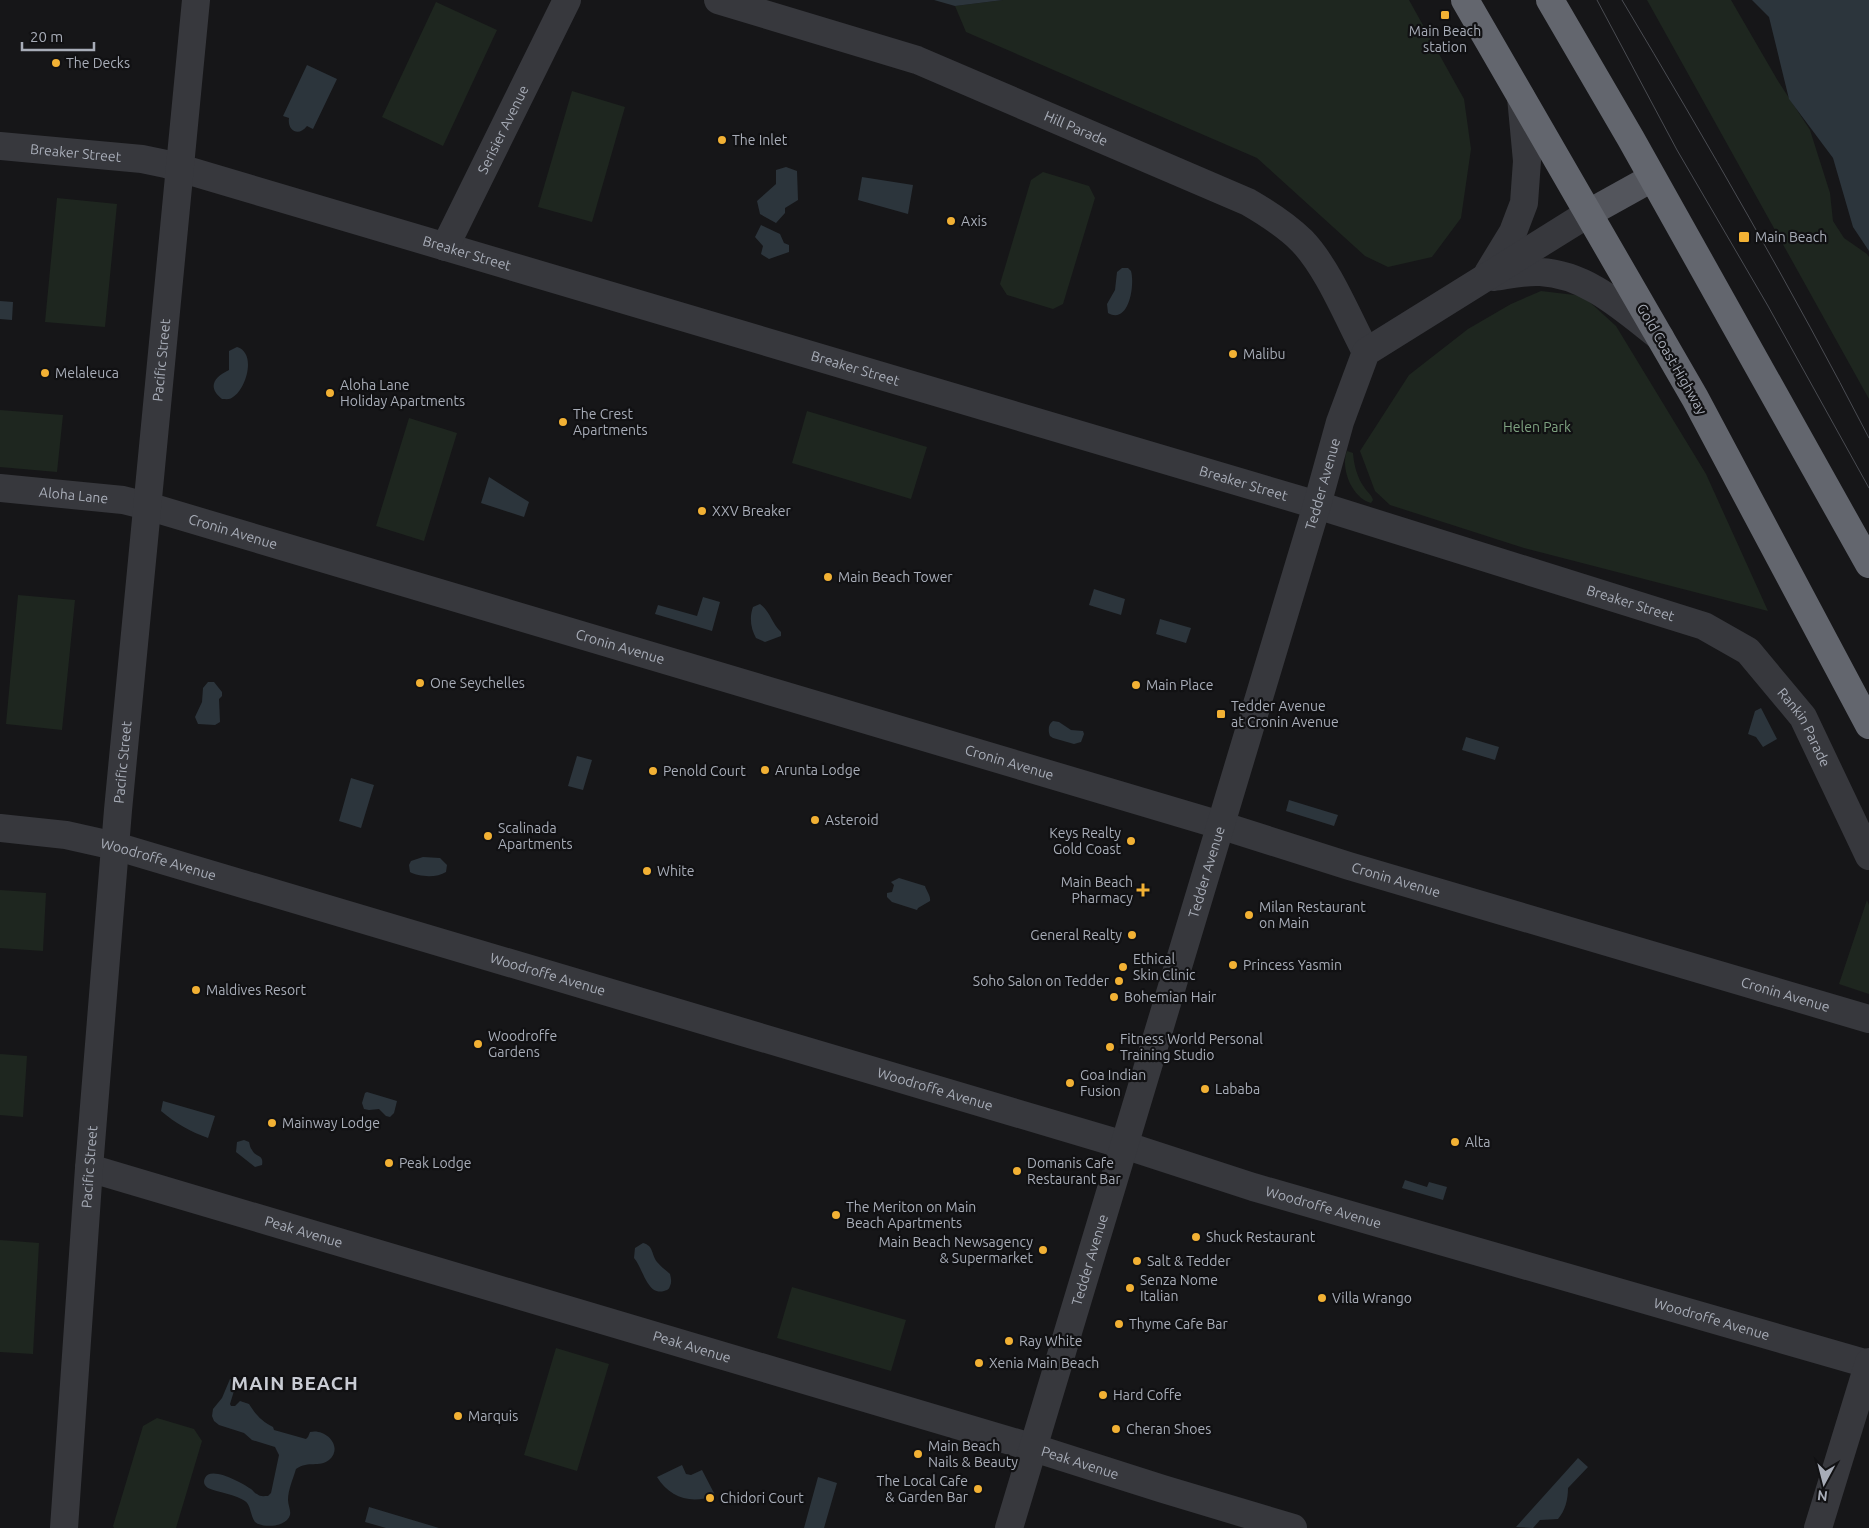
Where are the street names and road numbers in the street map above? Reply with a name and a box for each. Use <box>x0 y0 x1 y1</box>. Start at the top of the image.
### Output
street label: Serisier Avenue <box>474 83 532 176</box>
street label: Hill Parade <box>1042 108 1110 149</box>
street label: Breaker Street <box>29 141 122 165</box>
street label: Breaker Street <box>421 233 514 274</box>
street label: Gold Coast Highway <box>1634 301 1710 417</box>
street label: Pacific Street <box>149 318 173 402</box>
street label: Breaker Street <box>809 348 902 389</box>
street label: Tedder Avenue <box>1302 436 1343 532</box>
street label: Breaker Street <box>1198 463 1290 504</box>
street label: Aloha Lane <box>38 484 109 507</box>
street label: Cronin Avenue <box>187 511 279 552</box>
street label: Breaker Street <box>1584 582 1677 624</box>
street label: Cronin Avenue <box>574 626 667 667</box>
street label: Rankin Parade <box>1774 685 1833 769</box>
street label: Pacific Street <box>111 720 135 804</box>
street label: Cronin Avenue <box>963 742 1056 783</box>
street label: Tedder Avenue <box>1185 824 1228 920</box>
street label: Woodroffe Avenue <box>99 835 218 884</box>
street label: Cronin Avenue <box>1350 859 1442 900</box>
street label: Woodroffe Avenue <box>488 950 607 999</box>
street label: Cronin Avenue <box>1739 974 1832 1015</box>
street label: Woodroffe Avenue <box>876 1064 995 1114</box>
street label: Pacific Street <box>78 1124 100 1209</box>
street label: Woodroffe Avenue <box>1264 1183 1383 1232</box>
street label: Tedder Avenue <box>1068 1212 1111 1308</box>
street label: Peak Avenue <box>263 1213 345 1251</box>
street label: Woodroffe Avenue <box>1652 1295 1771 1343</box>
street label: Peak Avenue <box>651 1328 733 1366</box>
street label: Peak Avenue <box>1039 1443 1121 1482</box>

